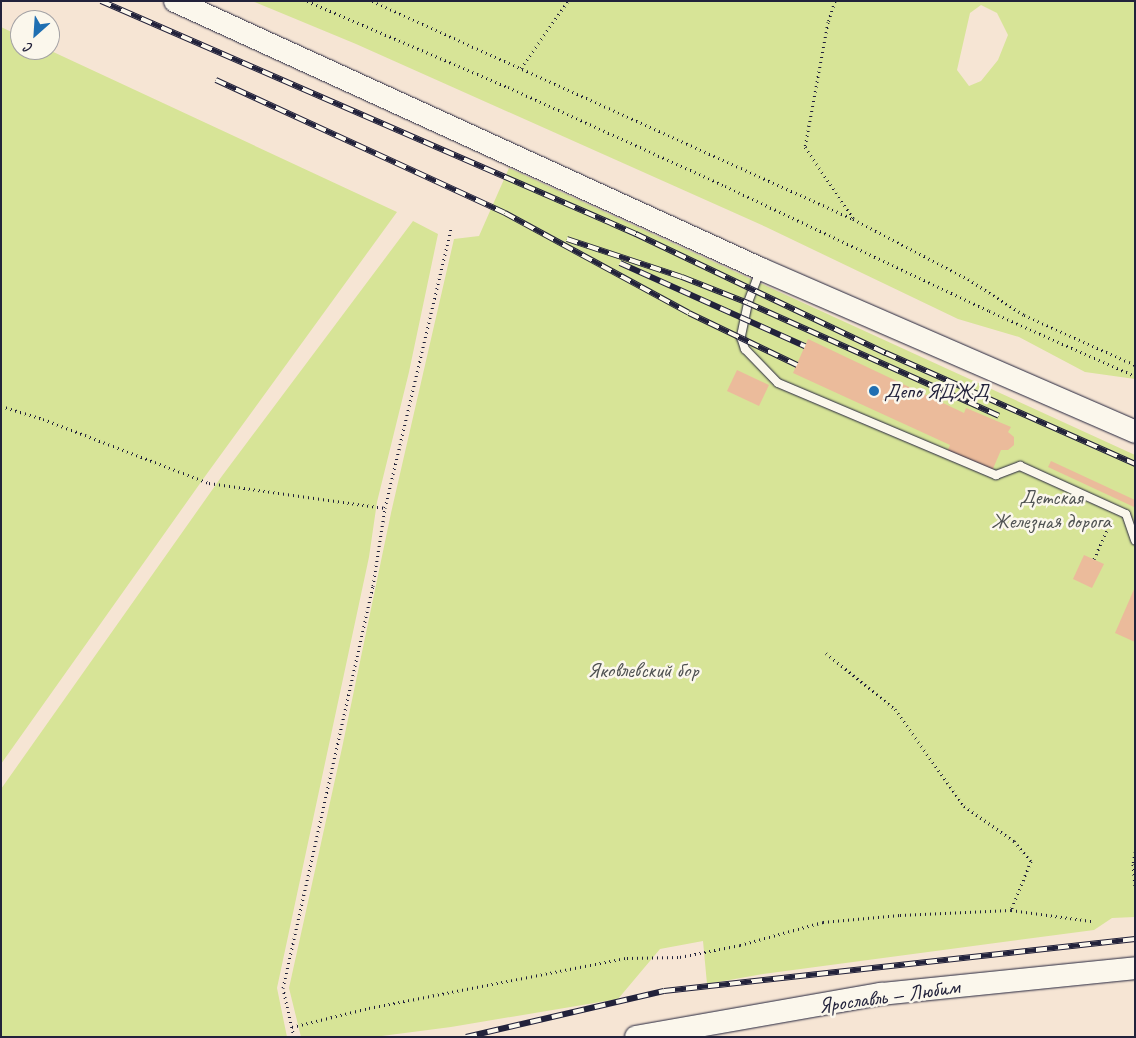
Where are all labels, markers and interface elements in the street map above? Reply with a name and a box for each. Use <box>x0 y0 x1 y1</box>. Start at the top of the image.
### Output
north arrow <box>10 10 60 60</box>
text: С <box>22 39 35 57</box>
place label: Депо ЯДЖД <box>884 378 986 404</box>
marker: Депо ЯДЖД <box>868 385 880 397</box>
park label: Детская Железная дорога <box>991 484 1111 534</box>
park label: Яковлевский бор <box>588 657 698 683</box>
street label: Ярославль — Любим <box>817 974 961 1018</box>

